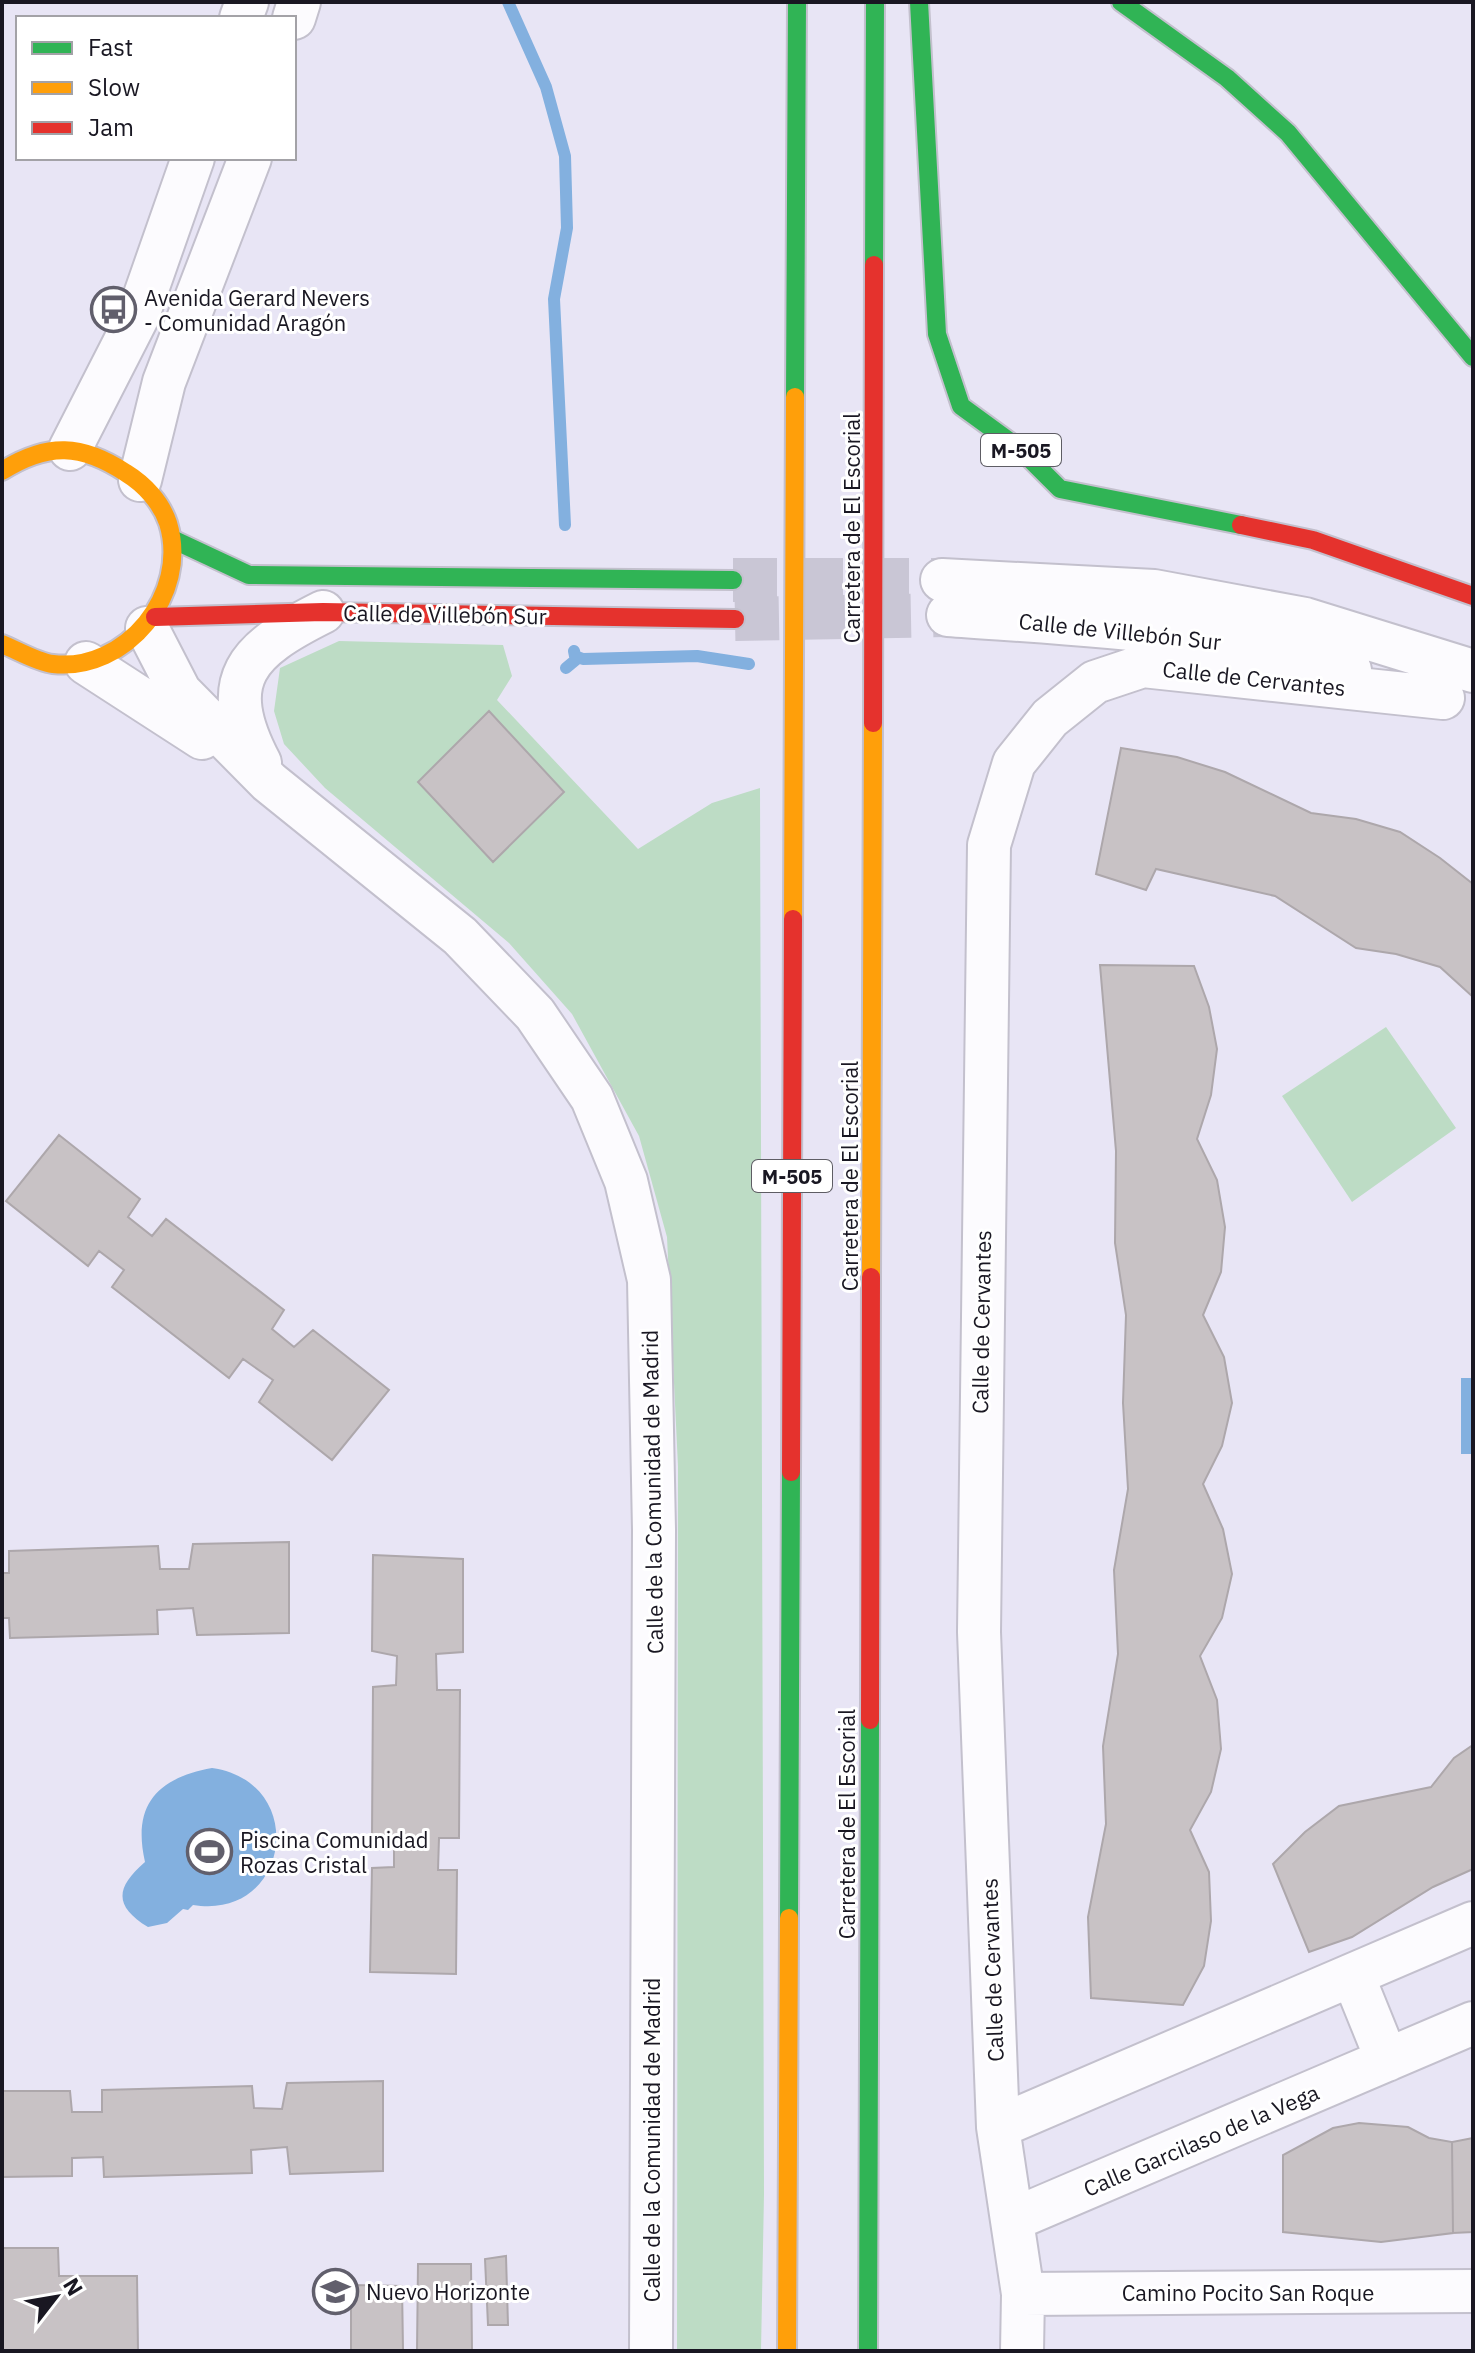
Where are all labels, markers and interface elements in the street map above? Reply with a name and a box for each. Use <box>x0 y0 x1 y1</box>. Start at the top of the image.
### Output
legend <box>16 16 296 160</box>
text: Fast <box>88 31 133 63</box>
text: Slow <box>88 71 140 103</box>
text: Jam <box>88 111 134 143</box>
place label: Avenida Gerard Nevers - Comunidad Aragón <box>144 283 370 337</box>
bus stop icon: Avenida Gerard Nevers - Comunidad Aragón <box>89 286 137 334</box>
street label: Carretera de El Escorial <box>837 413 866 643</box>
road number: M-505 <box>981 434 1061 466</box>
street label: Calle de Villebón Sur <box>343 598 547 630</box>
street label: Calle de Villebón Sur <box>1017 606 1223 656</box>
street label: Calle de Cervantes <box>1161 654 1347 702</box>
street label: Carretera de El Escorial <box>835 1061 864 1291</box>
road number: M-505 <box>752 1160 832 1192</box>
street label: Calle de Cervantes <box>965 1230 997 1414</box>
street label: Calle de la Comunidad de Madrid <box>635 1330 669 1654</box>
street label: Carretera de El Escorial <box>832 1709 861 1939</box>
place label: Piscina Comunidad Rozas Cristal <box>240 1825 429 1879</box>
sports icon: Piscina Comunidad Rozas Cristal <box>185 1828 233 1876</box>
street label: Calle de Cervantes <box>974 1878 1010 2062</box>
street label: Calle de la Comunidad de Madrid <box>637 1978 666 2302</box>
street label: Calle Garcilaso de la Vega <box>1079 2077 1323 2203</box>
north arrow <box>16 2257 96 2337</box>
school or university icon: Nuevo Horizonte <box>311 2267 359 2315</box>
text: N <box>57 2272 90 2301</box>
place label: Nuevo Horizonte <box>366 2277 530 2306</box>
street label: Camino Pocito San Roque <box>1122 2278 1374 2307</box>

